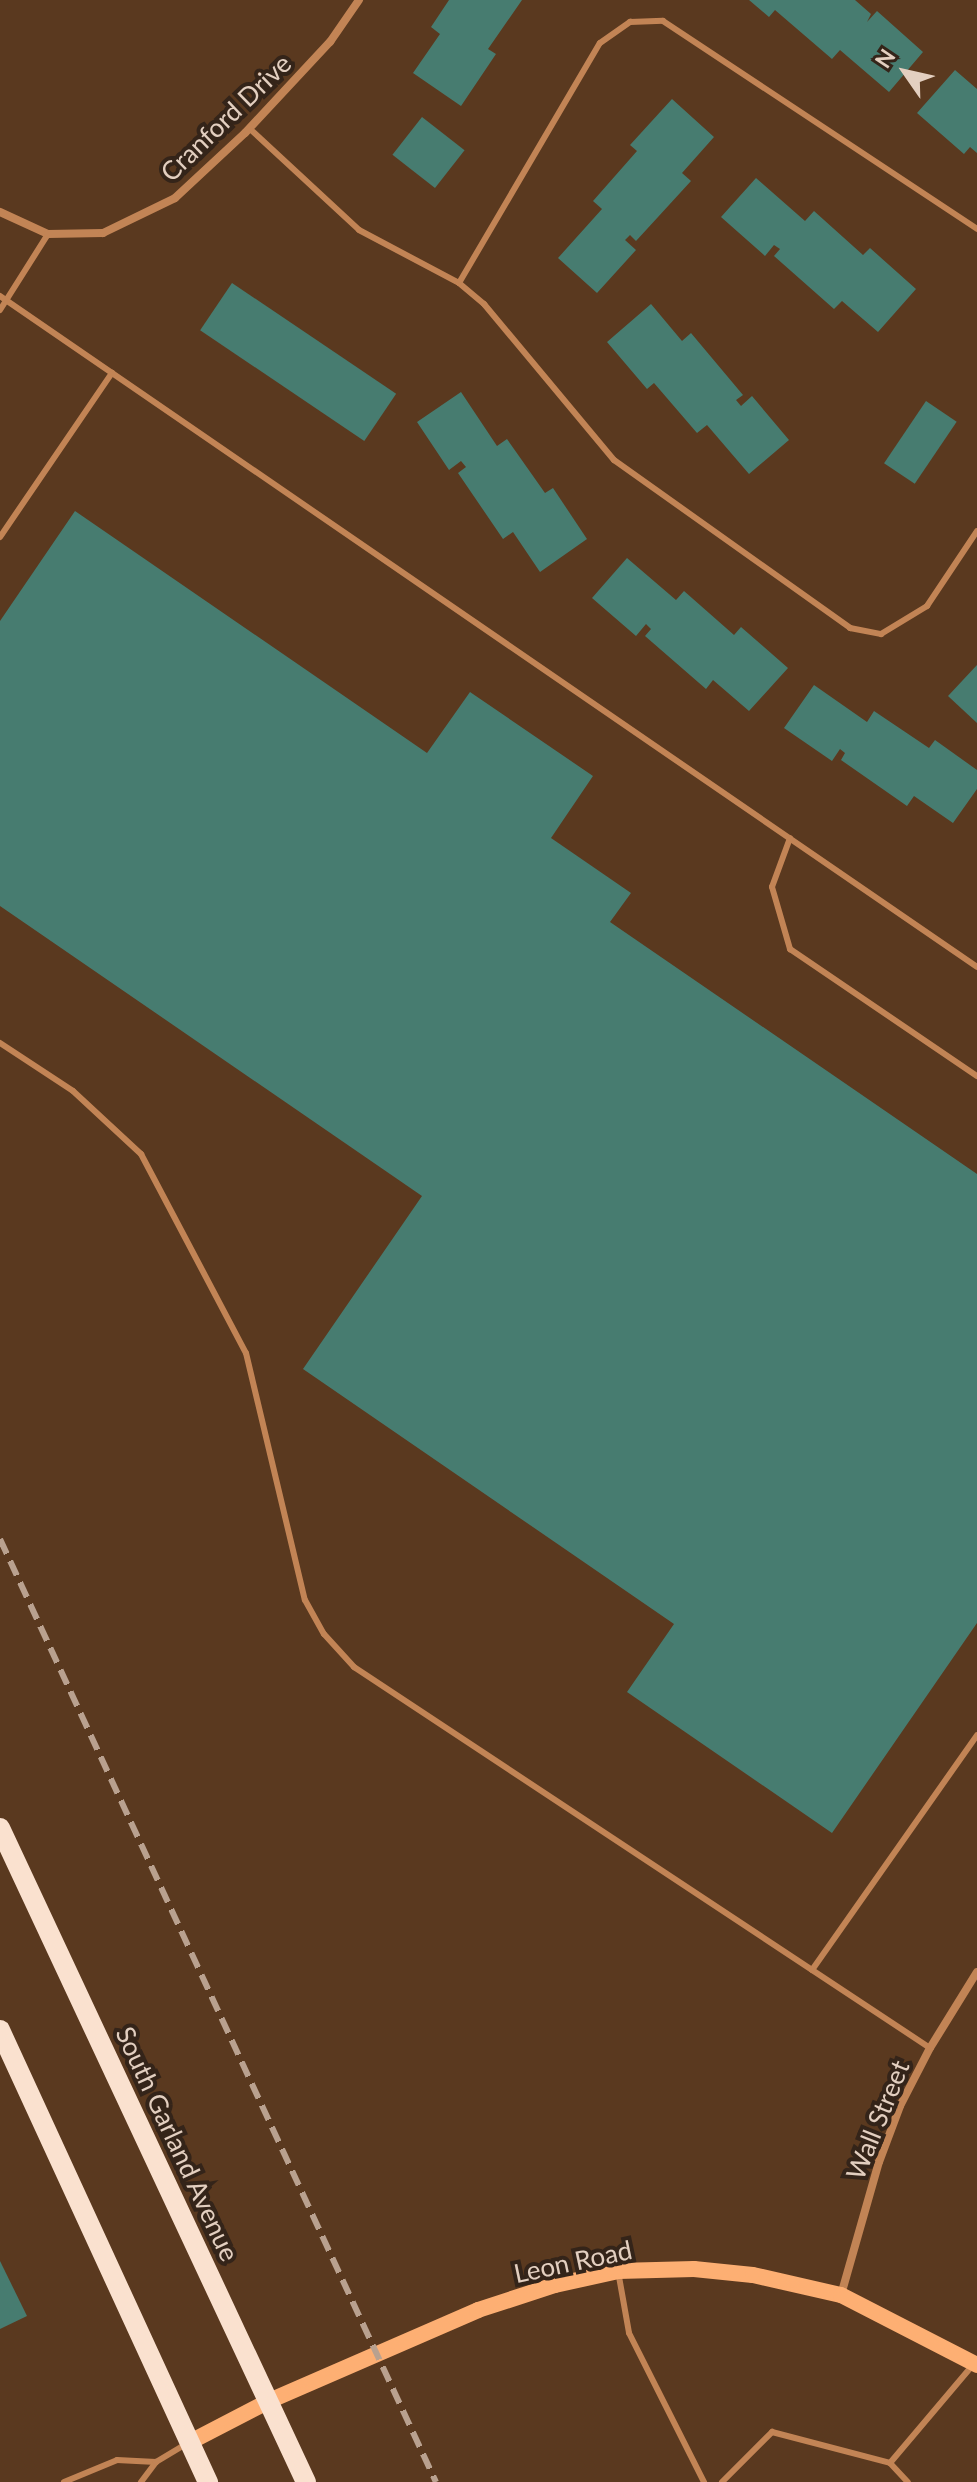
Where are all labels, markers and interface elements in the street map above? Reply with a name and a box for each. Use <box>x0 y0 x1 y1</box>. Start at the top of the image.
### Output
north arrow <box>865 32 945 112</box>
text: N <box>869 44 901 73</box>
street label: Cranford Drive <box>154 48 298 188</box>
street label: South Garland Avenue <box>109 2021 245 2267</box>
street label: Wall Street <box>840 2056 916 2184</box>
street label: Leon Road <box>511 2234 635 2290</box>

